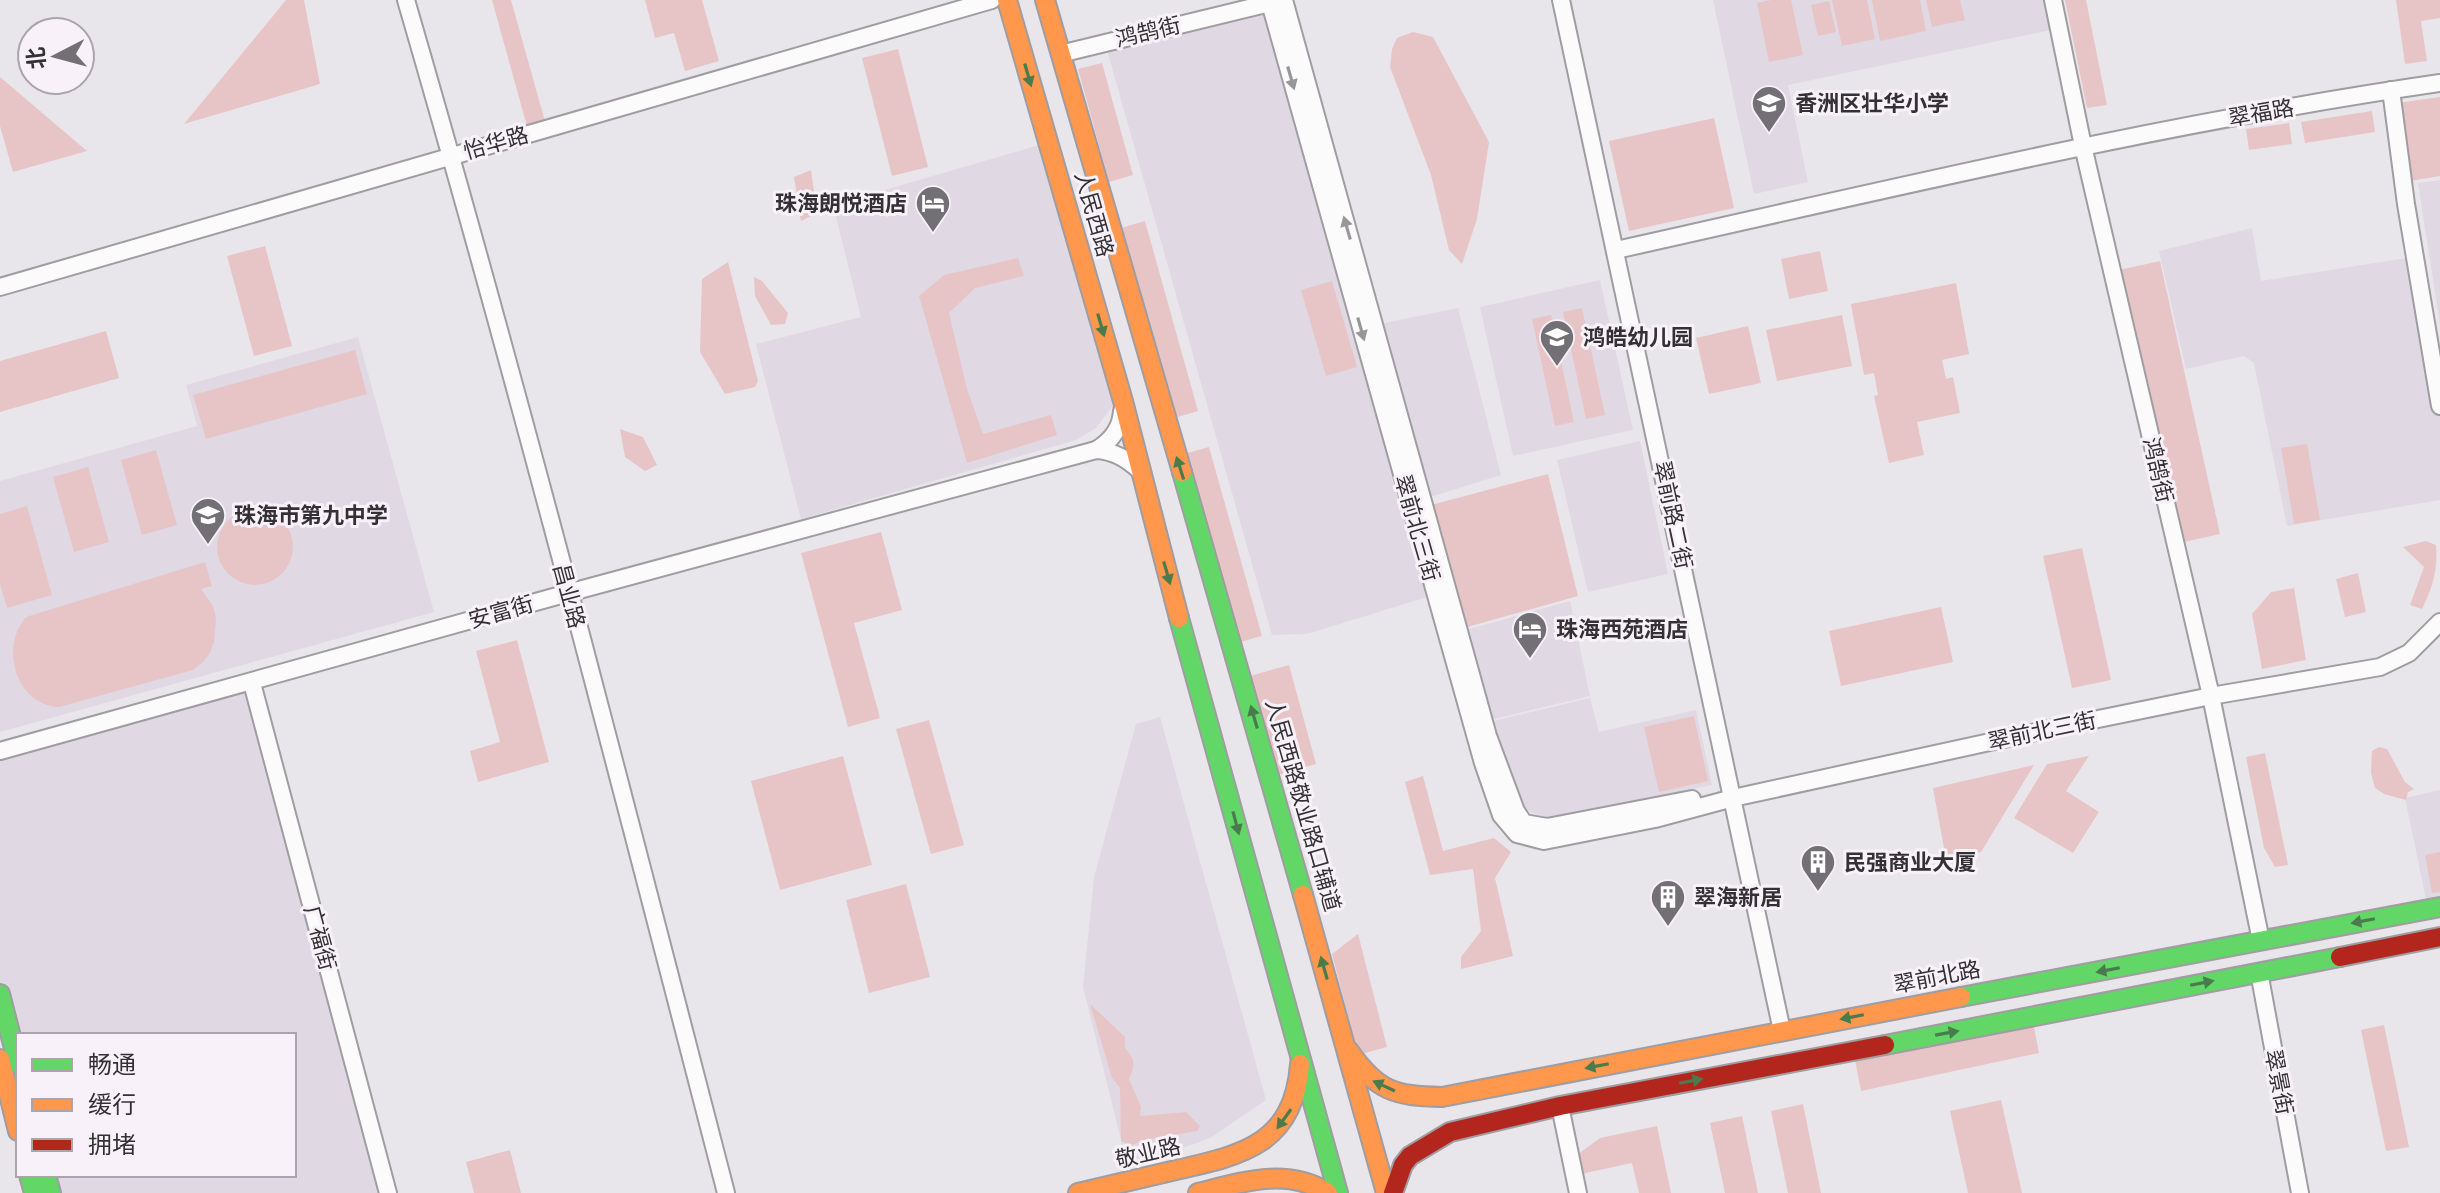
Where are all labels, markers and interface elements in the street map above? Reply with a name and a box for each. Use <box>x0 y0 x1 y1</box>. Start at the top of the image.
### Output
street label: 鸿鹄街 <box>1113 11 1183 53</box>
north arrow <box>16 16 96 96</box>
text: 北 <box>22 46 51 70</box>
one-way arrow <box>1022 63 1035 87</box>
one-way arrow <box>1285 66 1297 91</box>
school or university icon: 香洲区壮华小学 <box>1750 84 1788 134</box>
place label: 香洲区壮华小学 <box>1795 90 1949 117</box>
street label: 翠福路 <box>2226 94 2296 132</box>
street label: 怡华路 <box>461 121 531 165</box>
street label: 人民西路 <box>1069 168 1119 260</box>
hotel icon: 珠海朗悦酒店 <box>914 184 952 234</box>
place label: 珠海朗悦酒店 <box>775 190 907 217</box>
one-way arrow <box>1341 215 1353 240</box>
one-way arrow <box>1095 313 1108 337</box>
one-way arrow <box>1355 317 1368 341</box>
school or university icon: 鸿皓幼儿园 <box>1538 318 1576 368</box>
place label: 鸿皓幼儿园 <box>1583 324 1693 351</box>
street label: 鸿鹄街 <box>2137 435 2179 505</box>
one-way arrow <box>1174 456 1186 480</box>
street label: 翠前路二街 <box>1648 458 1698 572</box>
street label: 翠前北三街 <box>1389 471 1445 585</box>
school or university icon: 珠海市第九中学 <box>189 496 227 546</box>
place label: 珠海市第九中学 <box>234 502 388 529</box>
one-way arrow <box>1161 560 1173 585</box>
street label: 昌业路 <box>547 561 591 631</box>
street label: 安富街 <box>466 590 536 634</box>
hotel icon: 珠海西苑酒店 <box>1511 610 1549 660</box>
place label: 珠海西苑酒店 <box>1556 616 1688 643</box>
street label: 人民西路敬业路口辅道 <box>1260 696 1346 914</box>
one-way arrow <box>1247 705 1260 729</box>
street label: 翠前北三街 <box>1985 706 2099 756</box>
one-way arrow <box>1231 811 1243 836</box>
building icon: 民强商业大厦 <box>1799 843 1837 893</box>
place label: 民强商业大厦 <box>1844 849 1976 876</box>
building icon: 翠海新居 <box>1649 878 1687 928</box>
place label: 翠海新居 <box>1694 884 1782 911</box>
street label: 广福街 <box>298 903 342 973</box>
one-way arrow <box>2351 916 2376 928</box>
one-way arrow <box>1317 955 1329 980</box>
street label: 翠前北路 <box>1891 955 1983 999</box>
one-way arrow <box>2095 964 2120 976</box>
one-way arrow <box>2189 977 2214 989</box>
one-way arrow <box>1840 1012 1865 1024</box>
one-way arrow <box>1934 1026 1959 1039</box>
legend <box>16 1033 296 1177</box>
street label: 翠景街 <box>2259 1047 2299 1117</box>
text: 畅通 <box>88 1051 136 1079</box>
one-way arrow <box>1584 1061 1609 1073</box>
one-way arrow <box>1679 1074 1704 1087</box>
one-way arrow <box>1373 1079 1396 1093</box>
text: 缓行 <box>88 1091 136 1119</box>
one-way arrow <box>1276 1108 1292 1130</box>
text: 拥堵 <box>88 1131 136 1159</box>
street label: 敬业路 <box>1113 1132 1183 1174</box>

